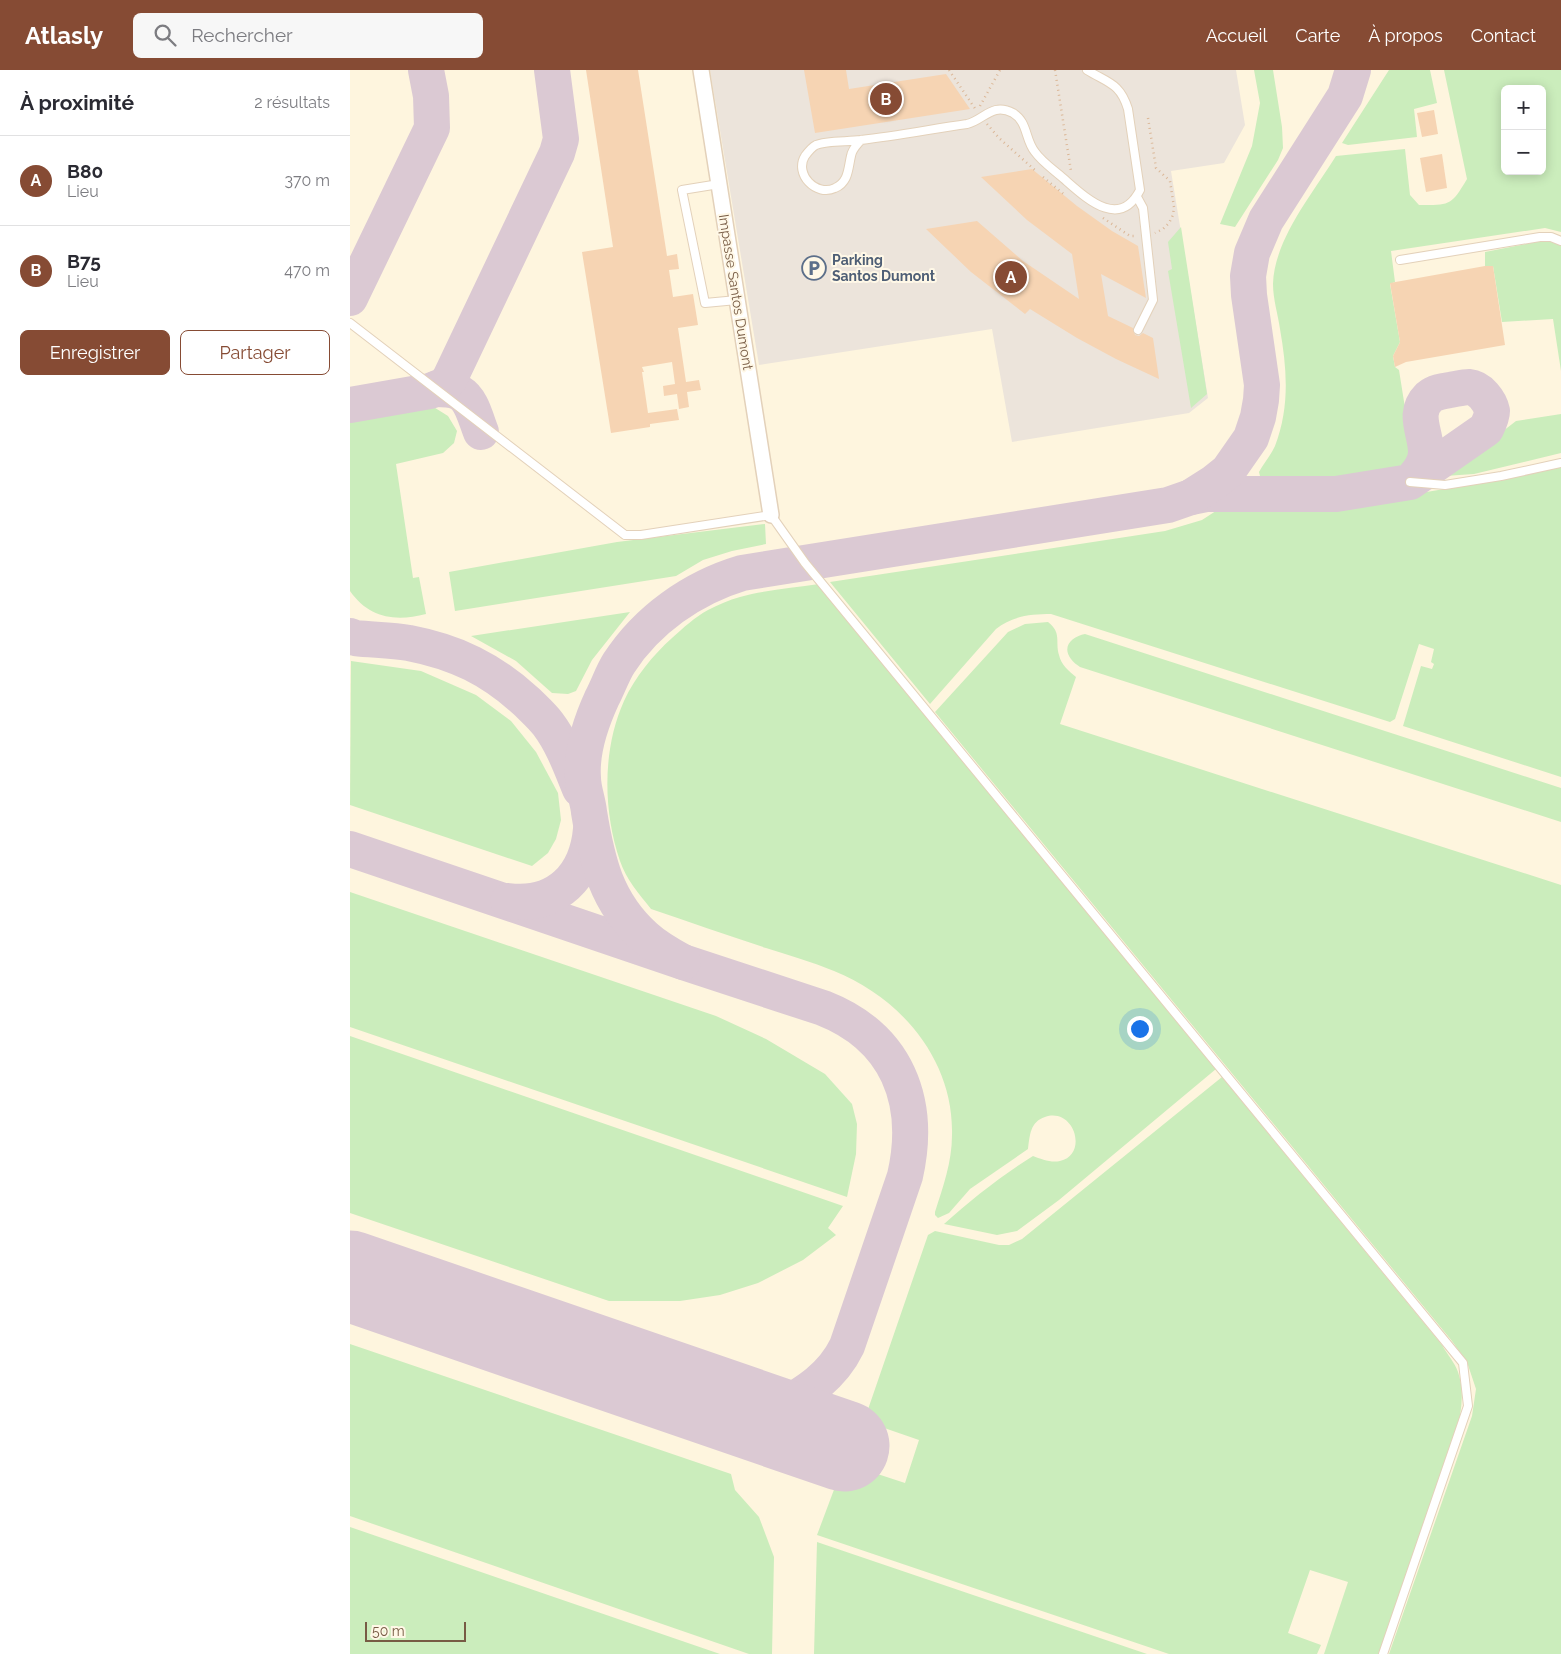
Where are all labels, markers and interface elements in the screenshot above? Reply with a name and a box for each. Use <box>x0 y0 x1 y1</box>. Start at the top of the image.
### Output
search box <box>133 13 483 58</box>
text: Atlasly <box>25 21 103 50</box>
icon: search <box>151 21 179 49</box>
text: Rechercher <box>191 24 293 46</box>
text: Accueil <box>1206 25 1267 46</box>
text: Carte <box>1295 25 1340 46</box>
text: À propos <box>1368 25 1443 46</box>
text: Contact <box>1471 25 1536 46</box>
pin: B <box>870 80 902 118</box>
map controls <box>1501 85 1546 175</box>
button: + <box>1501 85 1546 130</box>
text: À proximité <box>20 90 134 115</box>
text: 2 résultats <box>254 93 330 112</box>
button: − <box>1501 130 1546 175</box>
text: B80 <box>67 160 103 182</box>
text: A <box>31 171 41 190</box>
text: 370 m <box>284 171 330 190</box>
text: Lieu <box>67 182 99 201</box>
street label: Impasse Santos Dumont <box>716 213 756 371</box>
text: B75 <box>67 250 101 272</box>
place label: Parking Santos Dumont <box>832 252 936 284</box>
parking icon: Parking Santos Dumont <box>801 255 827 281</box>
pin: A <box>995 258 1027 296</box>
text: B <box>31 261 41 280</box>
text: 470 m <box>284 261 330 280</box>
text: Lieu <box>67 272 99 291</box>
button: Enregistrer <box>20 330 170 375</box>
button: Partager <box>180 330 330 375</box>
your location <box>1127 1016 1153 1042</box>
scale bar <box>365 1619 466 1642</box>
text: 50 m <box>372 1623 405 1639</box>

